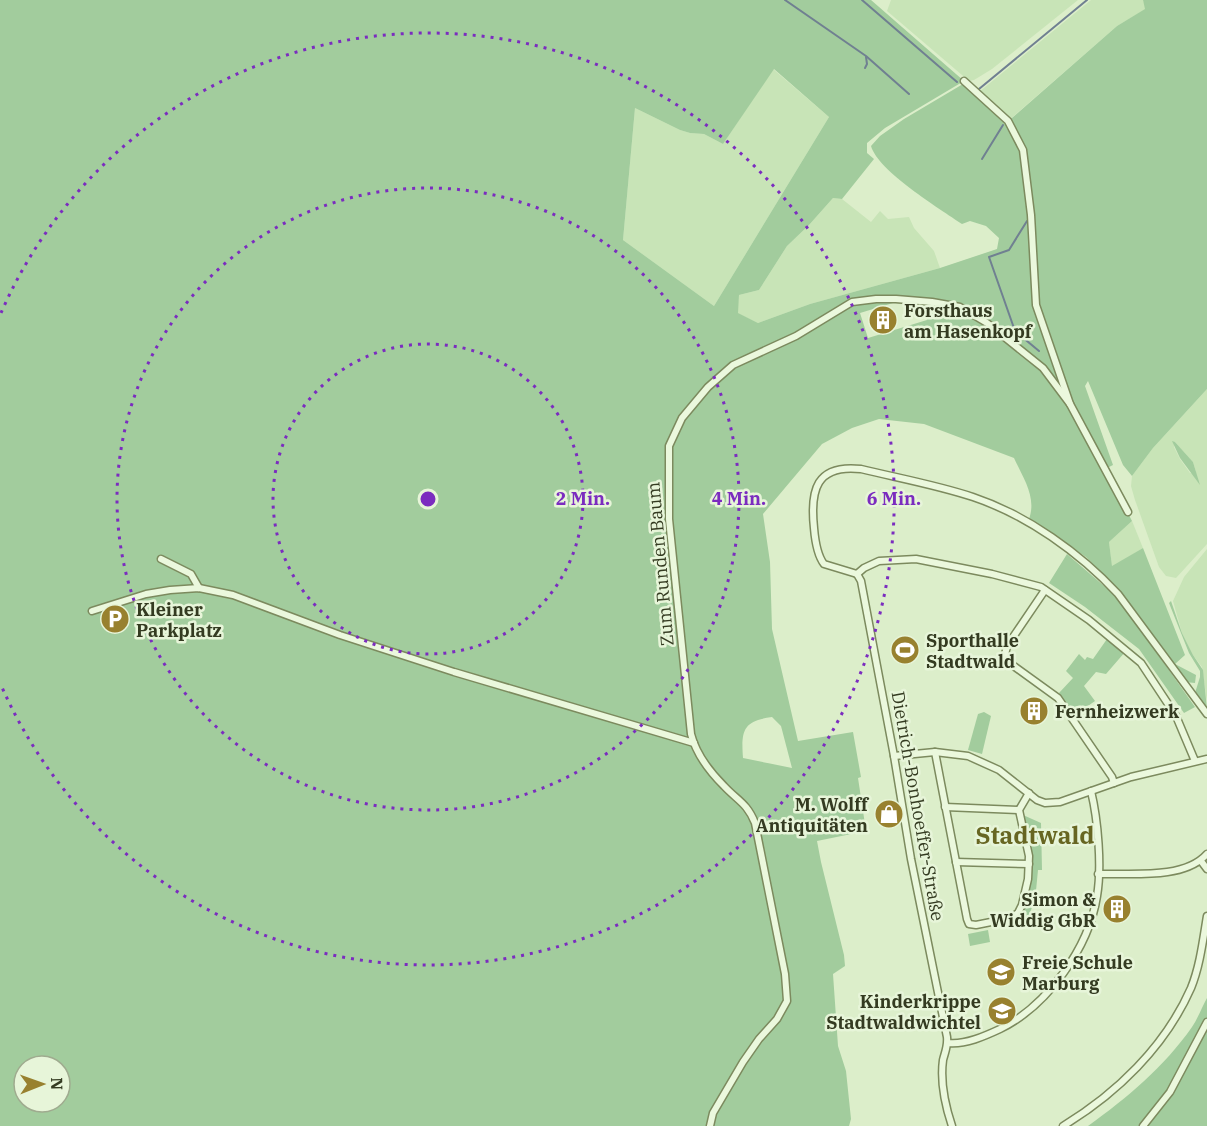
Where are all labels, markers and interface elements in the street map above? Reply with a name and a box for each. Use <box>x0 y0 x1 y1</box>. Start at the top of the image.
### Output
place label: Forsthaus am Hasenkopf <box>904 299 1034 343</box>
building icon: Forsthaus am Hasenkopf <box>867 304 899 336</box>
street label: Zum Runden Baum <box>641 481 679 647</box>
text: 2 Min. <box>556 487 610 510</box>
text: 4 Min. <box>712 487 766 510</box>
text: 6 Min. <box>867 487 921 510</box>
centre of rings <box>418 489 438 509</box>
place label: Kleiner Parkplatz <box>136 598 222 642</box>
parking icon: Kleiner Parkplatz <box>99 603 131 635</box>
place label: Sporthalle Stadtwald <box>926 629 1019 673</box>
sports icon: Sporthalle Stadtwald <box>889 634 921 666</box>
street label: Dietrich-Bonhoeffer-Straße <box>886 689 950 923</box>
building icon: Fernheizwerk <box>1018 695 1050 727</box>
place label: Fernheizwerk <box>1055 700 1180 723</box>
place label: M. Wolff Antiquitäten <box>756 793 870 837</box>
shop icon: M. Wolff Antiquitäten <box>873 798 905 830</box>
district label: Stadtwald <box>976 819 1094 851</box>
place label: Simon & Widdig GbR <box>990 888 1097 932</box>
building icon: Simon & Widdig GbR <box>1101 893 1133 925</box>
place label: Freie Schule Marburg <box>1022 951 1133 995</box>
school or university icon: Freie Schule Marburg <box>985 956 1017 988</box>
place label: Kinderkrippe Stadtwaldwichtel <box>826 990 981 1034</box>
school or university icon: Kinderkrippe Stadtwaldwichtel <box>986 995 1018 1027</box>
north arrow <box>12 1054 72 1114</box>
text: N <box>47 1077 67 1090</box>

